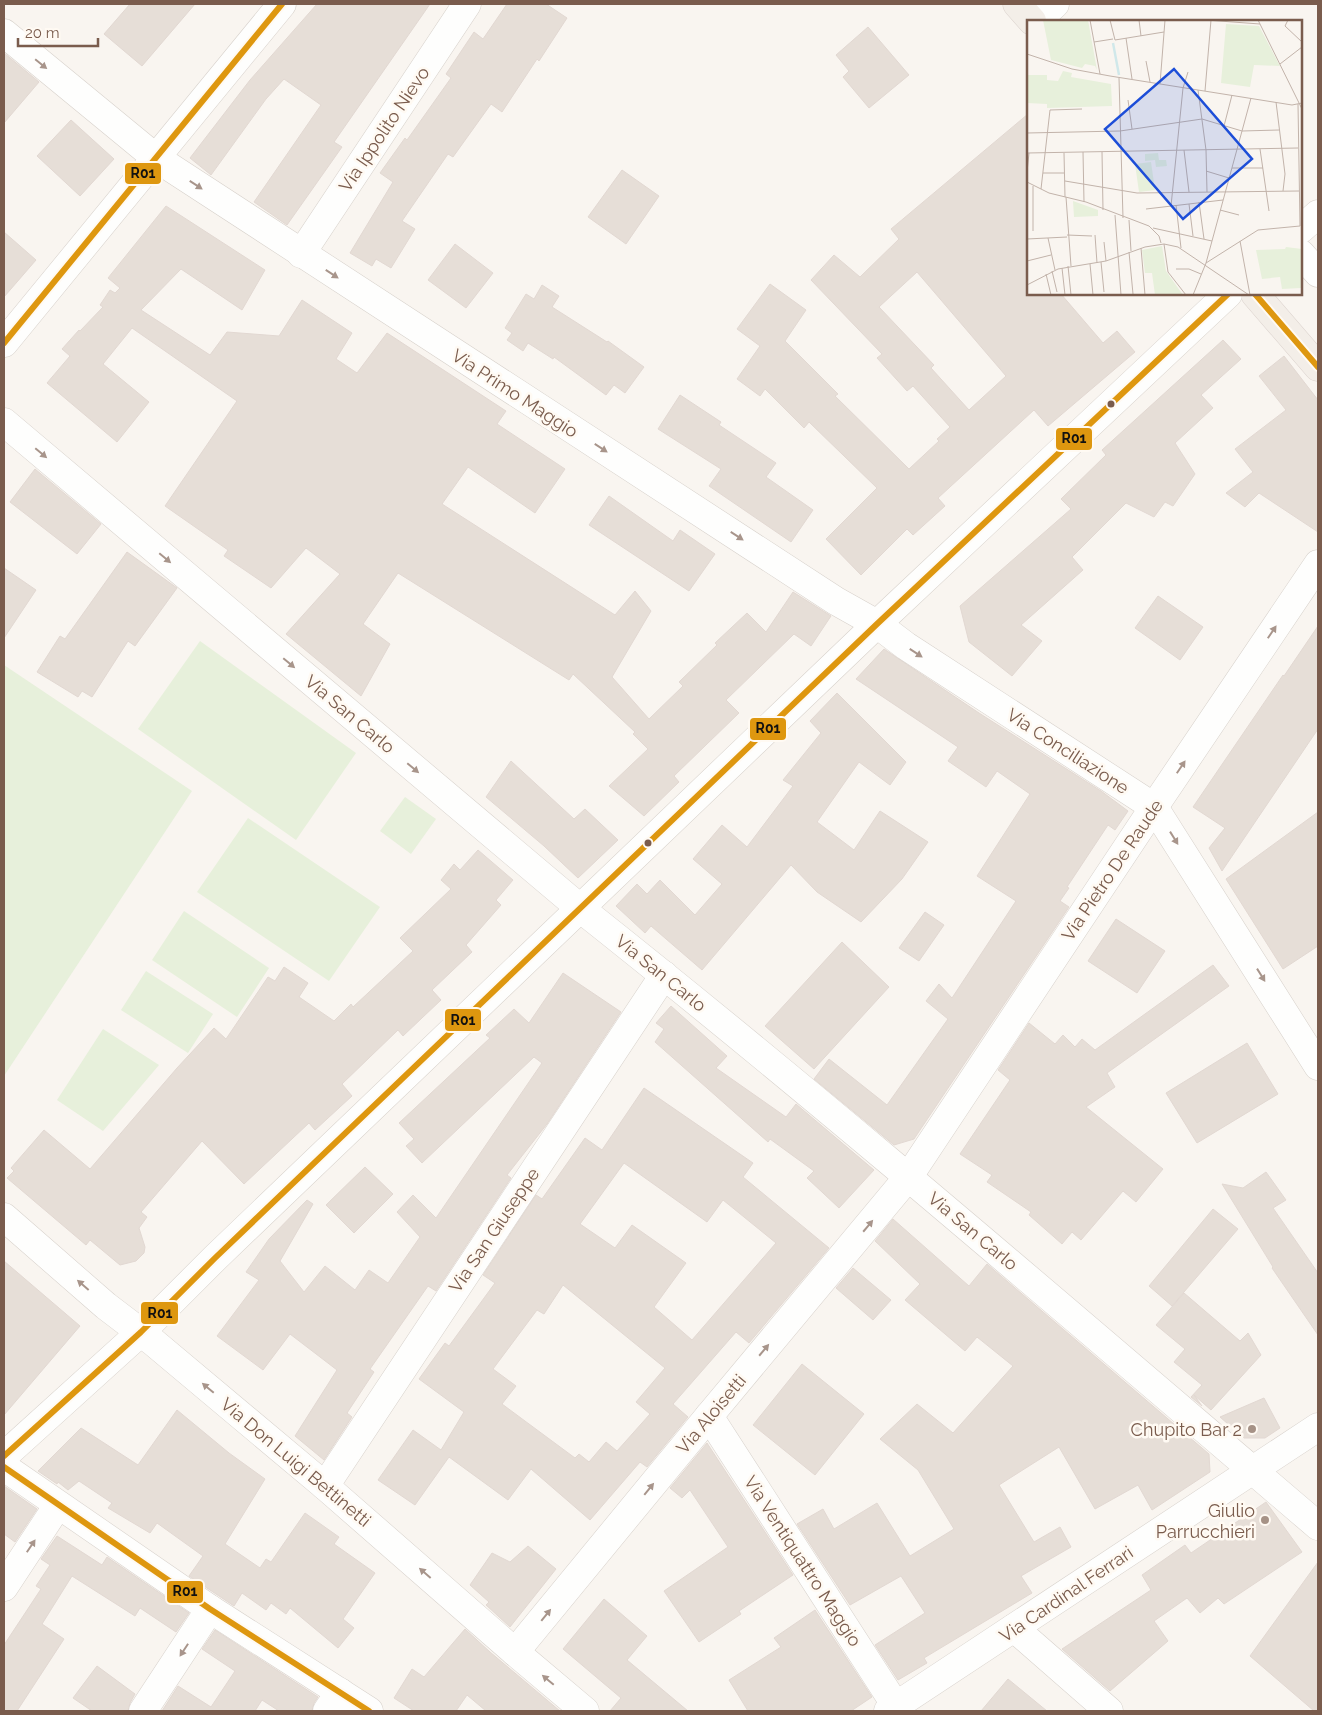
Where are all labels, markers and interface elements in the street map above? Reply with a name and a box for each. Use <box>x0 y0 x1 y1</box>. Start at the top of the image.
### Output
scale bar <box>18 15 98 47</box>
inset map <box>1027 20 1302 295</box>
text: 20 m <box>25 24 60 42</box>
one-way arrow <box>35 59 48 70</box>
street label: Via Ippolito Nievo <box>334 62 434 195</box>
line badge: R01 <box>124 162 162 185</box>
text: R01 <box>131 165 155 181</box>
one-way arrow <box>190 180 203 190</box>
one-way arrow <box>325 269 339 279</box>
street label: Via Primo Maggio <box>448 344 582 442</box>
unlabelled marker <box>1106 399 1116 409</box>
line badge: R01 <box>1055 427 1093 451</box>
text: R01 <box>1062 430 1086 446</box>
one-way arrow <box>594 443 607 453</box>
one-way arrow <box>35 447 47 458</box>
one-way arrow <box>731 532 744 541</box>
one-way arrow <box>159 552 171 563</box>
one-way arrow <box>1268 625 1277 639</box>
one-way arrow <box>910 648 923 658</box>
one-way arrow <box>283 657 296 668</box>
street label: Via San Carlo <box>301 670 399 758</box>
street label: Via Conciliazione <box>1003 704 1133 798</box>
line badge: R01 <box>749 717 787 741</box>
text: R01 <box>756 720 780 736</box>
one-way arrow <box>1176 760 1186 773</box>
one-way arrow <box>407 762 420 773</box>
street label: Via Pietro De Raude <box>1057 795 1167 944</box>
one-way arrow <box>1169 832 1178 845</box>
unlabelled marker <box>643 838 653 848</box>
street label: Via San Carlo <box>611 930 711 1016</box>
one-way arrow <box>1256 969 1265 982</box>
line badge: R01 <box>444 1008 482 1032</box>
text: R01 <box>451 1012 475 1028</box>
street label: Via San Giuseppe <box>444 1163 544 1296</box>
street label: Via San Carlo <box>924 1187 1022 1275</box>
one-way arrow <box>862 1220 874 1232</box>
one-way arrow <box>76 1280 89 1291</box>
line badge: R01 <box>140 1301 179 1325</box>
text: R01 <box>148 1305 172 1321</box>
one-way arrow <box>758 1344 769 1357</box>
street label: Via Aloisetti <box>672 1370 750 1458</box>
one-way arrow <box>202 1383 215 1394</box>
street label: Via Don Luigi Bettinetti <box>217 1393 375 1531</box>
place label: Chupito Bar 2 <box>1131 1419 1242 1440</box>
marker: Chupito Bar 2 <box>1246 1423 1258 1435</box>
street label: Via Ventiquattro Maggio <box>740 1472 866 1650</box>
one-way arrow <box>644 1483 655 1496</box>
place label: Giulio Parrucchieri <box>1156 1500 1255 1542</box>
marker: Giulio Parrucchieri <box>1259 1514 1271 1526</box>
one-way arrow <box>26 1539 36 1553</box>
street label: Via Cardinal Ferrari <box>995 1542 1137 1646</box>
one-way arrow <box>419 1568 432 1579</box>
line badge: R01 <box>166 1580 204 1604</box>
text: R01 <box>173 1583 197 1599</box>
one-way arrow <box>541 1608 552 1621</box>
one-way arrow <box>179 1643 188 1656</box>
one-way arrow <box>541 1674 554 1685</box>

